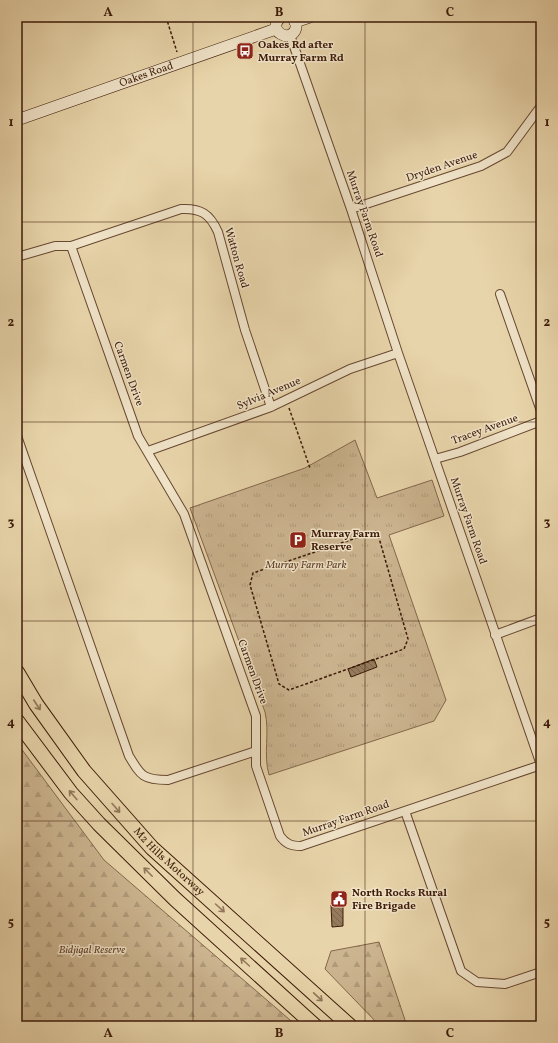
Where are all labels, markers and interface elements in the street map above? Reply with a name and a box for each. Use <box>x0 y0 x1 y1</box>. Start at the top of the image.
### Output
text: A <box>103 4 113 22</box>
text: B <box>275 4 284 22</box>
text: C <box>446 4 454 22</box>
place label: Oakes Rd after Murray Farm Rd <box>258 38 344 66</box>
bus stop icon: Oakes Rd after Murray Farm Rd <box>235 41 255 61</box>
street label: Oakes Road <box>117 58 175 91</box>
text: 1 <box>8 114 14 132</box>
text: 1 <box>544 114 550 132</box>
street label: Dryden Avenue <box>404 148 480 186</box>
street label: Murray Farm Road <box>342 169 386 259</box>
street label: Watton Road <box>220 226 252 290</box>
text: 2 <box>8 314 15 332</box>
text: 2 <box>544 314 551 332</box>
street label: Carmen Drive <box>109 340 147 408</box>
street label: Sylvia Avenue <box>235 374 303 414</box>
street label: Tracey Avenue <box>450 411 520 449</box>
street label: Murray Farm Road <box>446 476 490 566</box>
text: 3 <box>8 514 15 532</box>
text: 3 <box>544 514 551 532</box>
place label: Murray Farm Reserve <box>311 527 381 555</box>
parking icon: Murray Farm Reserve <box>288 530 308 550</box>
park label: Murray Farm Park <box>264 558 347 573</box>
street label: Carmen Drive <box>233 638 271 706</box>
one-way arrow <box>33 700 41 711</box>
text: 4 <box>7 714 15 732</box>
text: 4 <box>543 714 551 732</box>
one-way arrow <box>68 789 77 800</box>
street label: Murray Farm Road <box>301 797 391 841</box>
one-way arrow <box>112 803 121 814</box>
street label: M2 Hills Motorway <box>130 824 208 899</box>
one-way arrow <box>143 867 152 877</box>
place label: North Rocks Rural Fire Brigade <box>352 886 447 914</box>
public building icon: North Rocks Rural Fire Brigade <box>329 889 349 909</box>
one-way arrow <box>215 903 225 913</box>
text: 5 <box>8 914 14 932</box>
text: 5 <box>544 914 550 932</box>
park label: Bidjigal Reserve <box>59 943 125 958</box>
one-way arrow <box>240 958 250 967</box>
one-way arrow <box>313 992 323 1002</box>
text: A <box>103 1025 113 1043</box>
text: B <box>275 1025 284 1043</box>
text: C <box>446 1025 454 1043</box>

